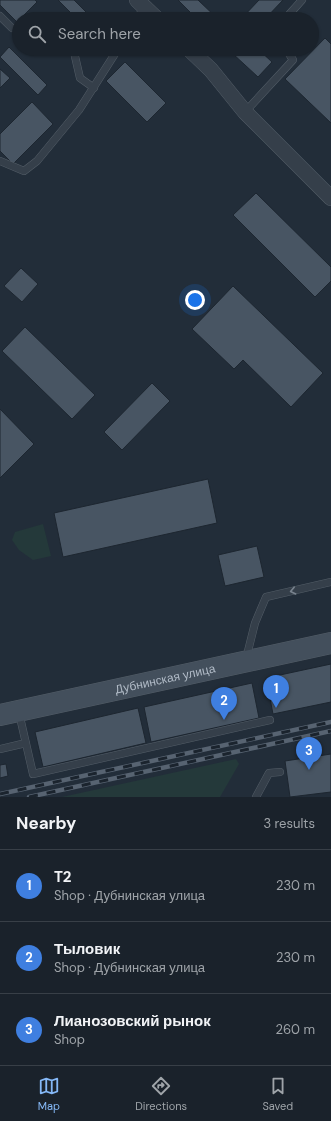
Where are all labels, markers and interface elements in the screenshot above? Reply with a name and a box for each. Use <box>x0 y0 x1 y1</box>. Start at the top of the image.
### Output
search box <box>12 12 319 56</box>
icon: search <box>26 23 48 45</box>
text: Search here <box>58 24 141 44</box>
your location <box>185 290 205 310</box>
one-way arrow <box>290 586 296 594</box>
street label: Дубнинская улица <box>113 660 217 698</box>
pin: 1 <box>263 675 289 708</box>
pin: 2 <box>211 687 237 720</box>
pin: 3 <box>296 737 322 770</box>
text: Nearby <box>16 812 76 834</box>
text: 3 results <box>263 815 315 832</box>
text: T2 <box>54 867 72 887</box>
text: 1 <box>27 877 31 894</box>
text: 230 m <box>276 877 315 894</box>
text: Shop · Дубнинская улица <box>54 887 205 904</box>
text: Тыловик <box>54 939 120 959</box>
text: 2 <box>25 949 33 966</box>
text: 230 m <box>276 949 315 966</box>
text: Shop · Дубнинская улица <box>54 959 205 976</box>
text: Лианозовский рынок <box>54 1011 211 1031</box>
text: 3 <box>25 1021 33 1038</box>
text: 260 m <box>275 1021 315 1038</box>
text: Shop <box>54 1031 85 1048</box>
tab: Map <box>38 1075 60 1113</box>
tab: Directions <box>135 1075 187 1113</box>
tab: Saved <box>262 1075 293 1113</box>

